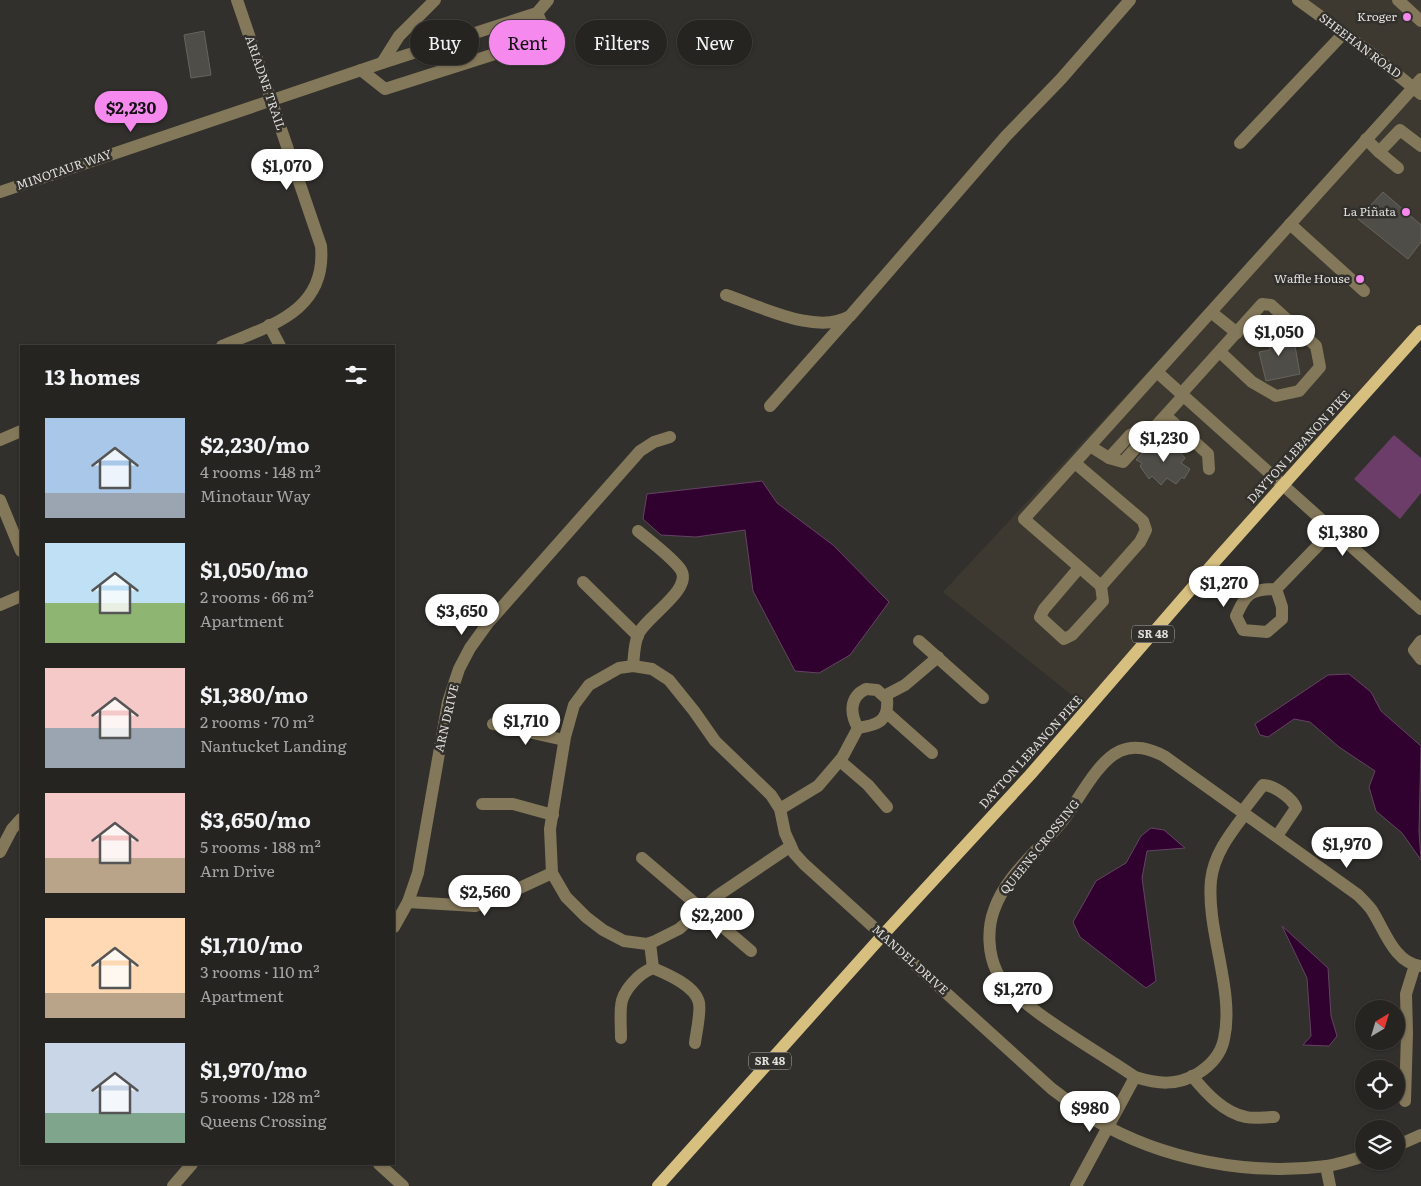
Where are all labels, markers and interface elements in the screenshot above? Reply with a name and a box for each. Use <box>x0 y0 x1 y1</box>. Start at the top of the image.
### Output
place label: Kroger <box>1357 7 1397 25</box>
street label: SHEEHAN ROAD <box>1316 8 1405 82</box>
marker: Kroger <box>1401 11 1413 23</box>
chip: Buy <box>410 20 479 65</box>
chip: Rent <box>489 20 565 65</box>
chip: Filters <box>575 20 667 65</box>
chip: New <box>677 20 752 65</box>
street label: ARIADNE TRAIL <box>241 33 291 133</box>
pin: $2,230 <box>90 90 172 133</box>
text: $2,230 <box>106 95 156 119</box>
street label: MINOTAUR WAY <box>13 144 114 194</box>
pin: $1,070 <box>246 148 328 191</box>
text: $1,070 <box>262 153 312 177</box>
place label: La Piñata <box>1343 202 1397 220</box>
marker: La Piñata <box>1400 206 1412 218</box>
place label: Waffle House <box>1274 269 1350 287</box>
marker: Waffle House <box>1354 273 1366 285</box>
pin: $1,050 <box>1238 314 1320 357</box>
text: $1,050 <box>1254 319 1304 343</box>
text: 13 homes <box>45 360 140 391</box>
icon: filters <box>342 361 370 389</box>
street label: DAYTON LEBANON PIKE <box>1242 385 1354 507</box>
pin: $1,230 <box>1123 420 1205 463</box>
text: $1,230 <box>1140 425 1188 449</box>
text: $2,230/mo <box>200 428 310 459</box>
icon: home <box>85 438 145 498</box>
text: 4 rooms · 148 m² <box>200 459 321 483</box>
text: Minotaur Way <box>200 483 310 507</box>
pin: $1,380 <box>1302 514 1384 557</box>
text: $1,380 <box>1318 519 1368 543</box>
text: $1,050/mo <box>200 553 308 584</box>
icon: home <box>85 563 145 623</box>
pin: $1,270 <box>1183 566 1265 608</box>
text: $1,270 <box>1200 570 1248 594</box>
text: 2 rooms · 66 m² <box>200 584 314 608</box>
pin: $3,650 <box>421 594 503 636</box>
text: $3,650 <box>436 598 488 622</box>
text: Apartment <box>200 608 284 632</box>
road number: SR 48 <box>1132 626 1174 642</box>
text: $1,380/mo <box>200 678 308 709</box>
street label: ARN DRIVE <box>429 682 463 754</box>
icon: home <box>85 688 145 748</box>
street label: DAYTON LEBANON PIKE <box>974 690 1086 812</box>
pin: $1,710 <box>485 704 567 746</box>
text: $1,710 <box>503 708 549 732</box>
text: 2 rooms · 70 m² <box>200 709 314 733</box>
text: Nantucket Landing <box>200 733 347 757</box>
street label: QUEENS CROSSING <box>995 795 1083 898</box>
text: $3,650/mo <box>200 803 311 834</box>
icon: home <box>85 813 145 873</box>
pin: $1,970 <box>1306 826 1388 869</box>
text: $1,970 <box>1323 831 1371 855</box>
text: 5 rooms · 188 m² <box>200 834 321 858</box>
text: Arn Drive <box>200 858 275 882</box>
pin: $2,560 <box>444 874 526 917</box>
text: $2,560 <box>459 879 511 903</box>
pin: $2,200 <box>676 898 758 940</box>
text: $2,200 <box>691 902 743 926</box>
street label: MANDEL DRIVE <box>869 920 953 999</box>
text: $1,710/mo <box>200 928 303 959</box>
icon: home <box>85 938 145 998</box>
text: 3 rooms · 110 m² <box>200 959 320 983</box>
pin: $1,270 <box>977 972 1059 1014</box>
text: $1,270 <box>994 976 1042 1000</box>
text: Apartment <box>200 983 284 1007</box>
north arrow <box>1355 1000 1405 1050</box>
map controls <box>1355 1000 1405 1170</box>
road number: SR 48 <box>749 1052 791 1070</box>
text: $1,970/mo <box>200 1053 307 1084</box>
button: locate <box>1355 1060 1405 1110</box>
icon: home <box>85 1063 145 1123</box>
text: 5 rooms · 128 m² <box>200 1084 320 1108</box>
pin: $980 <box>1060 1090 1120 1133</box>
text: $980 <box>1071 1095 1109 1119</box>
text: Queens Crossing <box>200 1108 327 1132</box>
button: layers <box>1355 1120 1405 1170</box>

